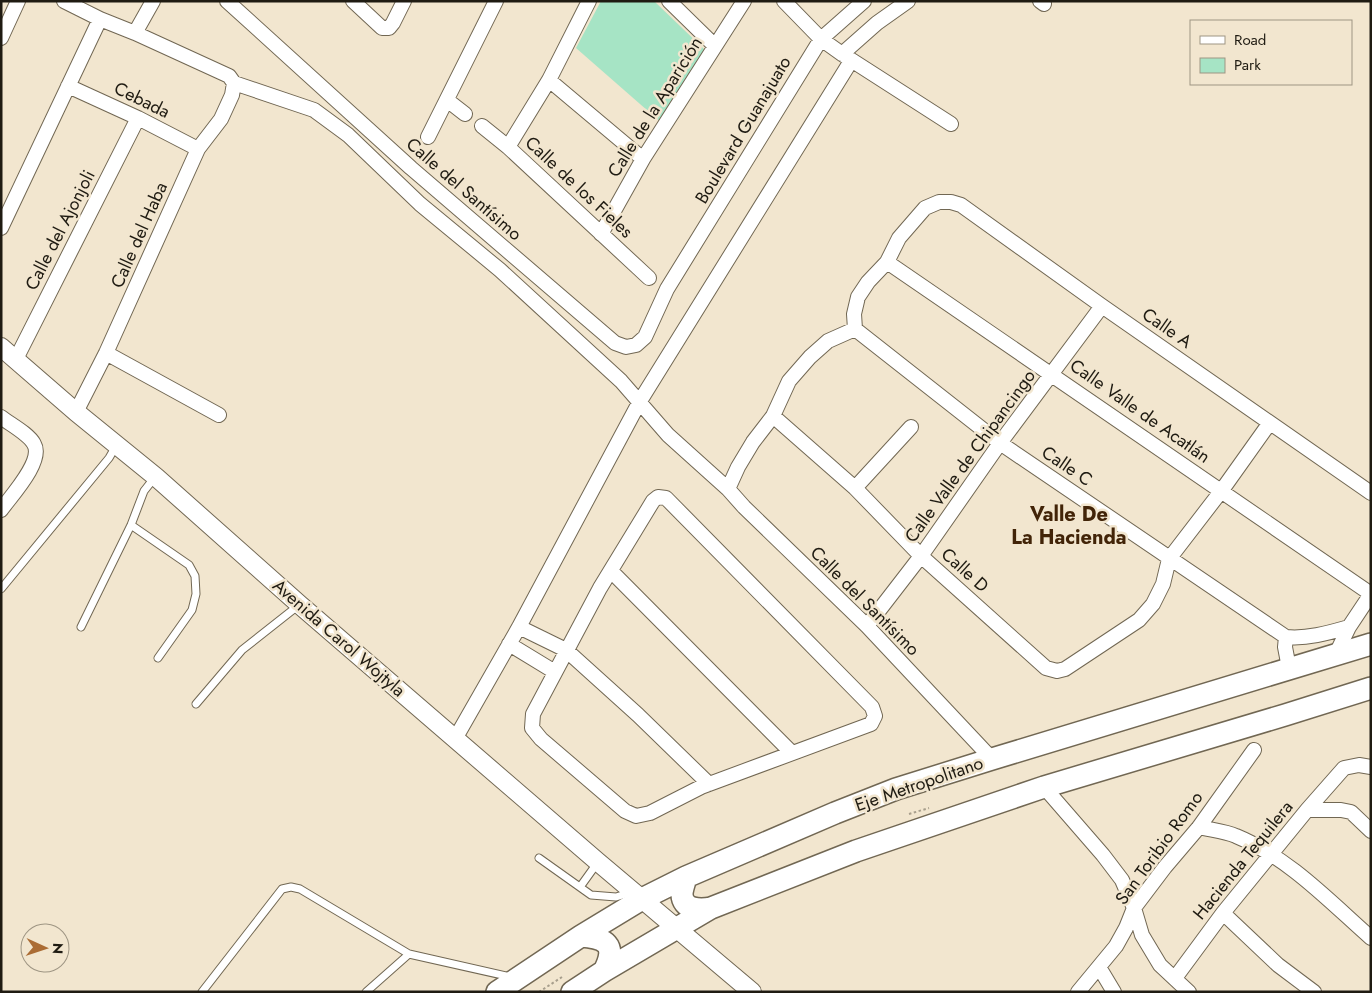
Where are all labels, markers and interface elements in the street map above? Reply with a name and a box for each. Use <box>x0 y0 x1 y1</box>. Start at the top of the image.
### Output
legend <box>1190 20 1352 85</box>
text: Road <box>1234 29 1266 51</box>
street label: Calle de la Aparición <box>601 32 709 182</box>
street label: Boulevard Guanajuato <box>689 51 797 209</box>
text: Park <box>1234 54 1261 76</box>
street label: Cebada <box>110 75 174 125</box>
street label: Calle de los Fieles <box>519 130 639 244</box>
street label: Calle del Santísimo <box>400 131 528 247</box>
street label: Calle del Ajonjoli <box>18 165 102 295</box>
street label: Calle del Haba <box>104 178 174 292</box>
street label: Calle A <box>1137 301 1197 355</box>
street label: Calle Valle de Acatlán <box>1064 353 1216 469</box>
street label: Calle Valle de Chipancingo <box>898 364 1042 548</box>
street label: Calle C <box>1036 439 1098 493</box>
district label: Valle De La Hacienda <box>1011 500 1127 552</box>
street label: Calle del Santísimo <box>804 540 926 662</box>
street label: Calle D <box>935 542 995 598</box>
street label: Avenida Carol Wojtyla <box>267 573 411 703</box>
street label: Eje Metropolitano <box>851 750 987 818</box>
street label: San Toribio Romo <box>1109 786 1209 910</box>
street label: Hacienda Tequilera <box>1187 795 1299 925</box>
north arrow <box>20 923 70 973</box>
text: N <box>48 943 68 955</box>

